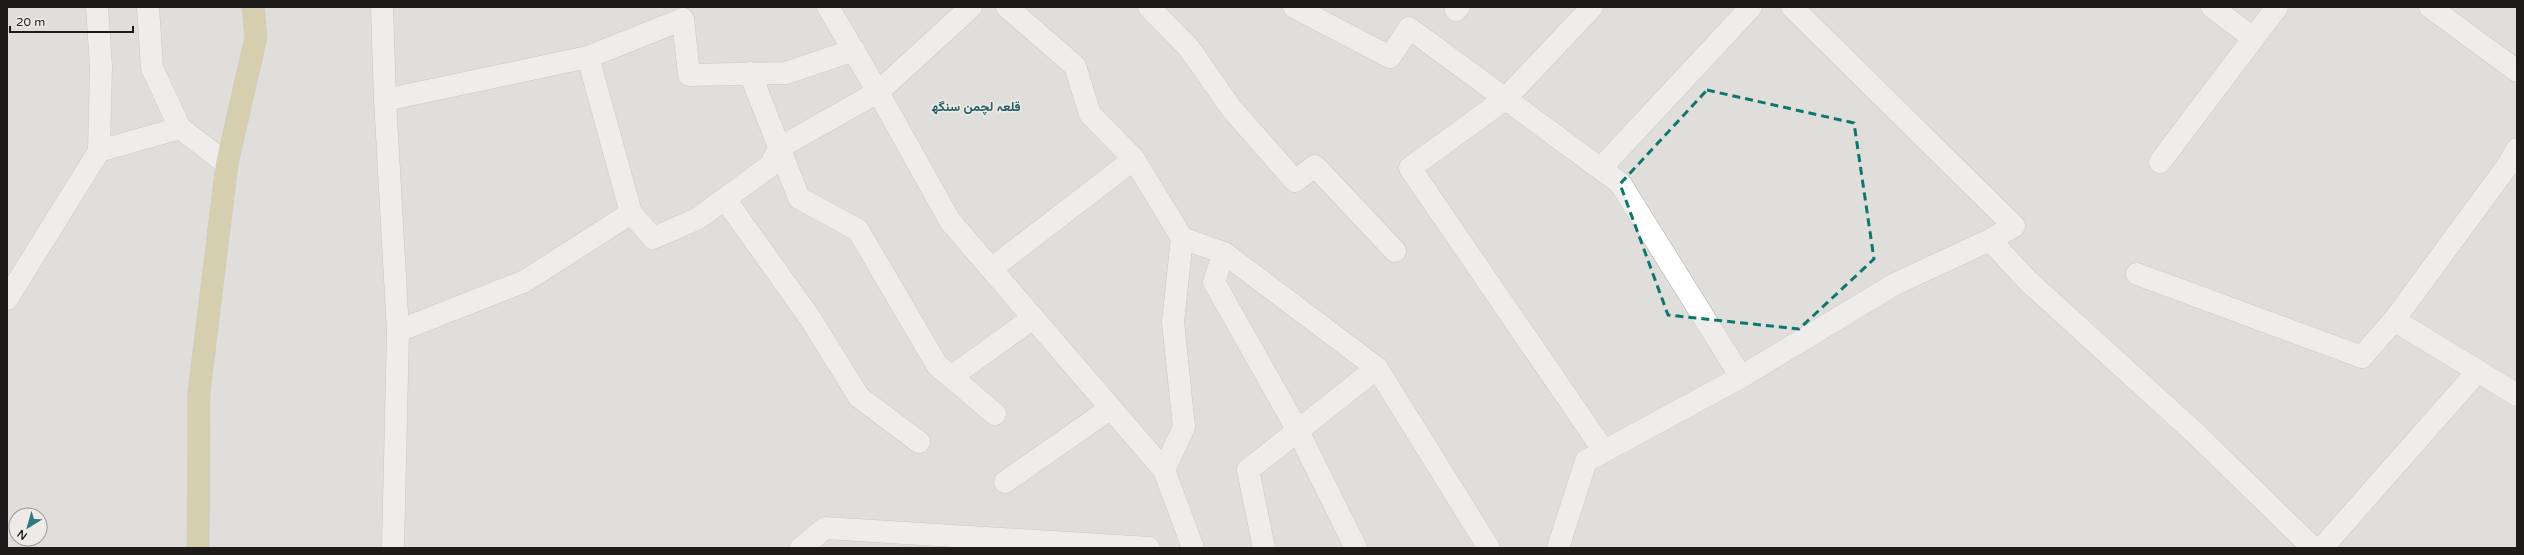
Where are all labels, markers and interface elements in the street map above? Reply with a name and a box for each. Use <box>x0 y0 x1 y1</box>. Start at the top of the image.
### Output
scale bar <box>10 8 133 34</box>
text: 20 m <box>16 15 45 29</box>
district label: قلعہ لچمن سنگھ <box>931 99 1021 116</box>
north arrow <box>8 507 48 547</box>
text: N <box>15 527 30 542</box>

